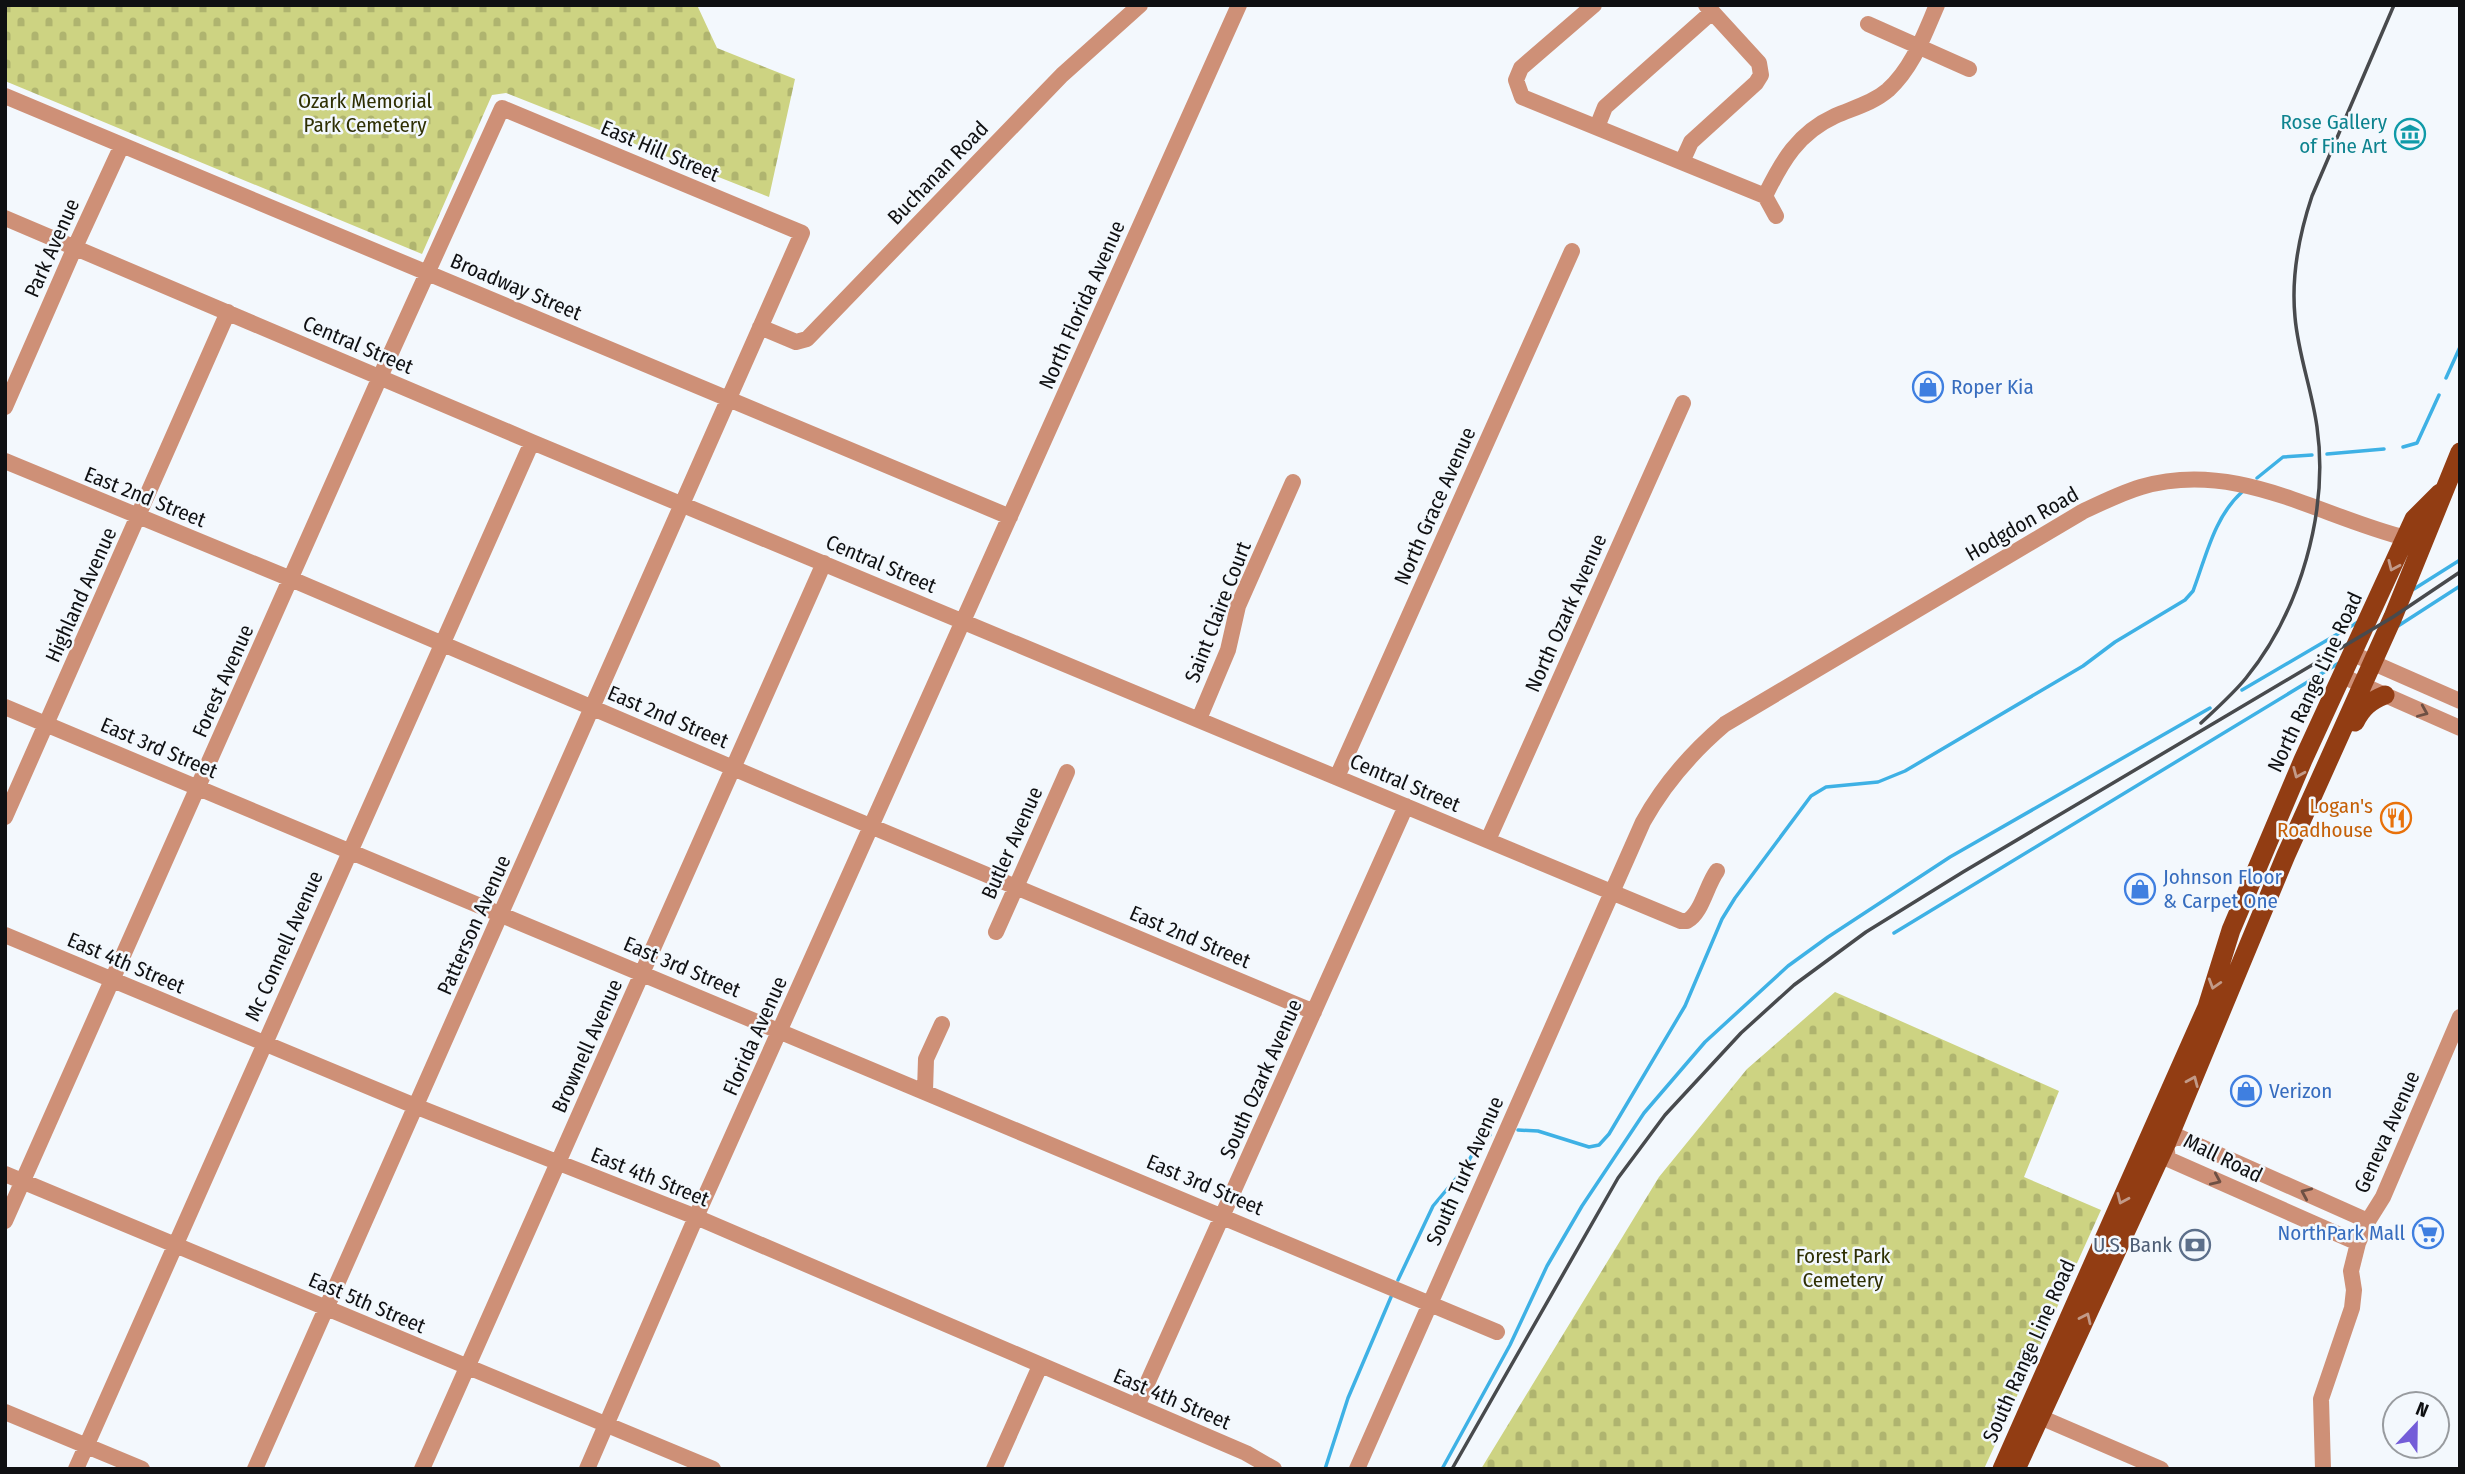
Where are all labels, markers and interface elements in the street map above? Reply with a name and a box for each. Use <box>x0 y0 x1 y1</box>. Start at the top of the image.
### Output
park label: Ozark Memorial Park Cemetery <box>298 88 433 138</box>
place label: Rose Gallery of Fine Art <box>2280 109 2388 159</box>
street label: East Hill Street <box>597 114 723 188</box>
street label: Buchanan Road <box>882 116 994 230</box>
museum icon: Rose Gallery of Fine Art <box>2393 117 2427 151</box>
street label: Park Avenue <box>19 195 85 301</box>
street label: North Florida Avenue <box>1033 217 1131 393</box>
street label: Broadway Street <box>446 248 586 326</box>
street label: Central Street <box>299 310 417 380</box>
shop icon: Roper Kia <box>1911 370 1945 404</box>
place label: Roper Kia <box>1951 374 2034 400</box>
street label: North Grace Avenue <box>1389 423 1481 589</box>
street label: East 2nd Street <box>80 461 210 533</box>
street label: Hodgdon Road <box>1961 481 2083 567</box>
street label: Highland Avenue <box>40 523 122 667</box>
street label: Central Street <box>822 529 940 599</box>
street label: North Ozark Avenue <box>1519 530 1613 696</box>
street label: Saint Claire Court <box>1179 538 1257 686</box>
one-way arrow <box>2387 559 2401 572</box>
street label: North Range Line Road <box>2262 588 2368 776</box>
street label: Forest Avenue <box>187 621 259 741</box>
street label: East 2nd Street <box>604 680 732 754</box>
one-way arrow <box>2416 704 2428 718</box>
street label: East 3rd Street <box>97 712 222 784</box>
street label: Central Street <box>1346 748 1464 818</box>
one-way arrow <box>2292 766 2306 778</box>
street label: Butler Avenue <box>976 783 1048 903</box>
place label: Logan's Roadhouse <box>2277 793 2373 843</box>
restaurant icon: Logan's Roadhouse <box>2379 801 2413 835</box>
street label: Patterson Avenue <box>432 851 516 999</box>
place label: Johnson Floor & Carpet One <box>2163 864 2282 914</box>
street label: Mc Connell Avenue <box>239 867 329 1025</box>
shop icon: Johnson Floor & Carpet One <box>2123 872 2157 906</box>
street label: East 2nd Street <box>1126 900 1254 974</box>
street label: East 4th Street <box>63 927 189 999</box>
street label: East 3rd Street <box>620 931 745 1003</box>
street label: Florida Avenue <box>717 972 793 1100</box>
street label: Brownell Avenue <box>546 975 628 1117</box>
one-way arrow <box>2207 978 2222 990</box>
street label: South Ozark Avenue <box>1214 995 1308 1163</box>
street label: Geneva Avenue <box>2348 1067 2426 1197</box>
shop icon: Verizon <box>2229 1074 2263 1108</box>
one-way arrow <box>2184 1076 2198 1088</box>
place label: Verizon <box>2269 1078 2332 1104</box>
street label: South Turk Avenue <box>1421 1092 1509 1250</box>
street label: Mall Road <box>2179 1128 2267 1188</box>
street label: East 4th Street <box>587 1141 713 1213</box>
street label: East 3rd Street <box>1143 1149 1268 1221</box>
one-way arrow <box>2210 1172 2222 1186</box>
one-way arrow <box>2301 1187 2313 1201</box>
one-way arrow <box>2116 1192 2130 1204</box>
supermarket icon: NorthPark Mall <box>2411 1216 2445 1250</box>
place label: NorthPark Mall <box>2278 1220 2405 1246</box>
bank icon: U.S. Bank <box>2178 1228 2212 1262</box>
place label: U.S. Bank <box>2093 1232 2172 1258</box>
park label: Forest Park Cemetery <box>1796 1243 1891 1293</box>
street label: South Range Line Road <box>1977 1256 2081 1446</box>
street label: East 5th Street <box>305 1267 430 1339</box>
one-way arrow <box>2078 1313 2092 1325</box>
street label: East 4th Street <box>1109 1363 1235 1435</box>
north arrow <box>2381 1390 2451 1460</box>
text: N <box>2413 1397 2432 1422</box>

